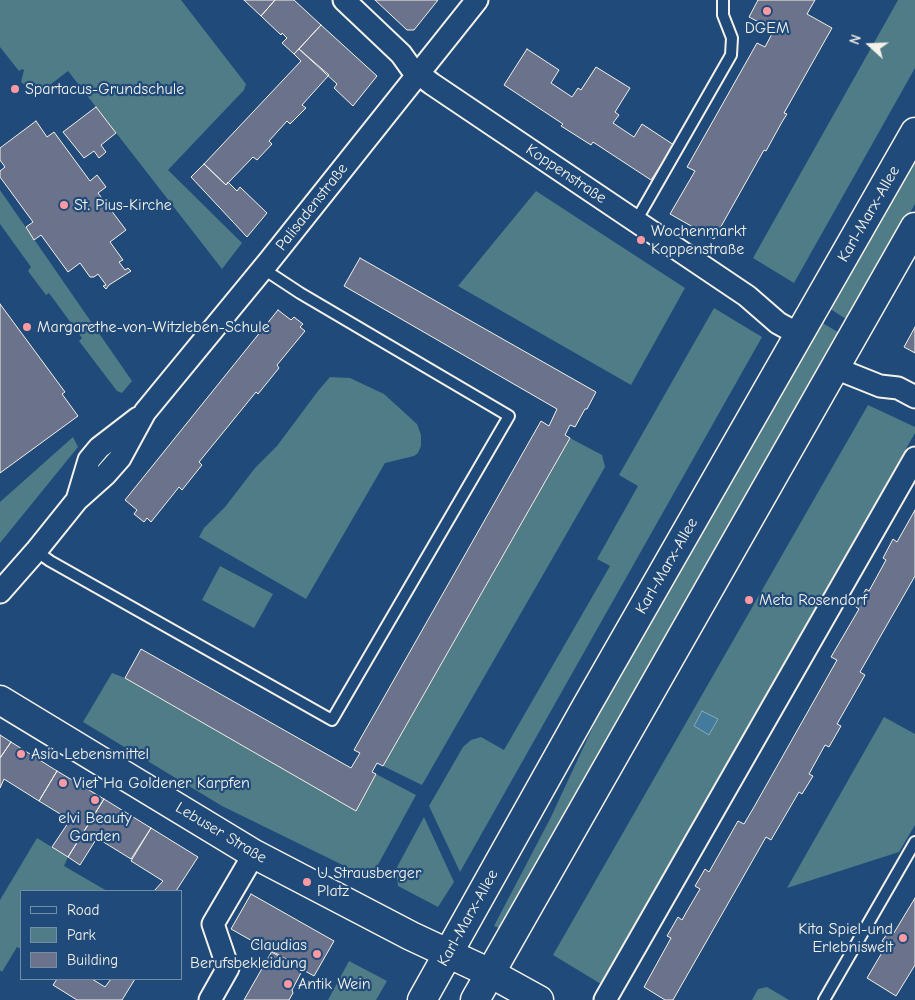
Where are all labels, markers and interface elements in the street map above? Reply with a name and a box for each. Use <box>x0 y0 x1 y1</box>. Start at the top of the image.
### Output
marker: DGEM <box>761 5 773 17</box>
place label: DGEM <box>745 18 789 38</box>
north arrow <box>845 20 895 70</box>
text: N <box>846 33 865 47</box>
place label: Spartacus-Grundschule <box>25 79 184 99</box>
marker: Spartacus-Grundschule <box>9 83 21 95</box>
street label: Koppenstraße <box>522 140 610 208</box>
street label: Palisadenstraße <box>272 159 352 255</box>
street label: Karl-Marx-Allee <box>834 162 904 266</box>
place label: St. Pius-Kirche <box>74 195 172 215</box>
marker: St. Pius-Kirche <box>58 199 70 211</box>
place label: Wochenmarkt Koppenstraße <box>651 221 746 259</box>
marker: Wochenmarkt Koppenstraße <box>635 234 647 246</box>
place label: Margarethe-von-Witzleben-Schule <box>37 317 270 337</box>
marker: Margarethe-von-Witzleben-Schule <box>21 321 33 333</box>
street label: Karl-Marx-Allee <box>632 514 702 618</box>
place label: Meta Rosendorf <box>759 590 867 610</box>
marker: Meta Rosendorf <box>743 594 755 606</box>
place label: Asia Lebensmittel <box>31 744 149 764</box>
marker: Asia Lebensmittel <box>15 748 27 760</box>
place label: Viet Ha Goldener Karpfen <box>73 773 250 793</box>
marker: Viet Ha Goldener Karpfen <box>57 777 69 789</box>
marker: elvi Beauty Garden <box>89 794 101 806</box>
street label: Lebuser Straße <box>172 798 270 868</box>
place label: elvi Beauty Garden <box>58 808 132 846</box>
place label: U Strausberger Platz <box>317 863 421 901</box>
street label: Karl-Marx-Allee <box>433 866 503 970</box>
marker: U Strausberger Platz <box>301 876 313 888</box>
legend <box>20 890 182 980</box>
text: Road <box>67 901 99 919</box>
place label: Kita Spiel-und Erlebniswelt <box>798 919 893 957</box>
text: Park <box>67 926 96 944</box>
marker: Kita Spiel-und Erlebniswelt <box>897 932 909 944</box>
place label: Claudias Berufsbekleidung <box>190 935 307 973</box>
marker: Claudias Berufsbekleidung <box>311 948 323 960</box>
text: Building <box>67 951 118 969</box>
place label: Antik Wein <box>298 974 371 994</box>
marker: Antik Wein <box>282 978 294 990</box>

